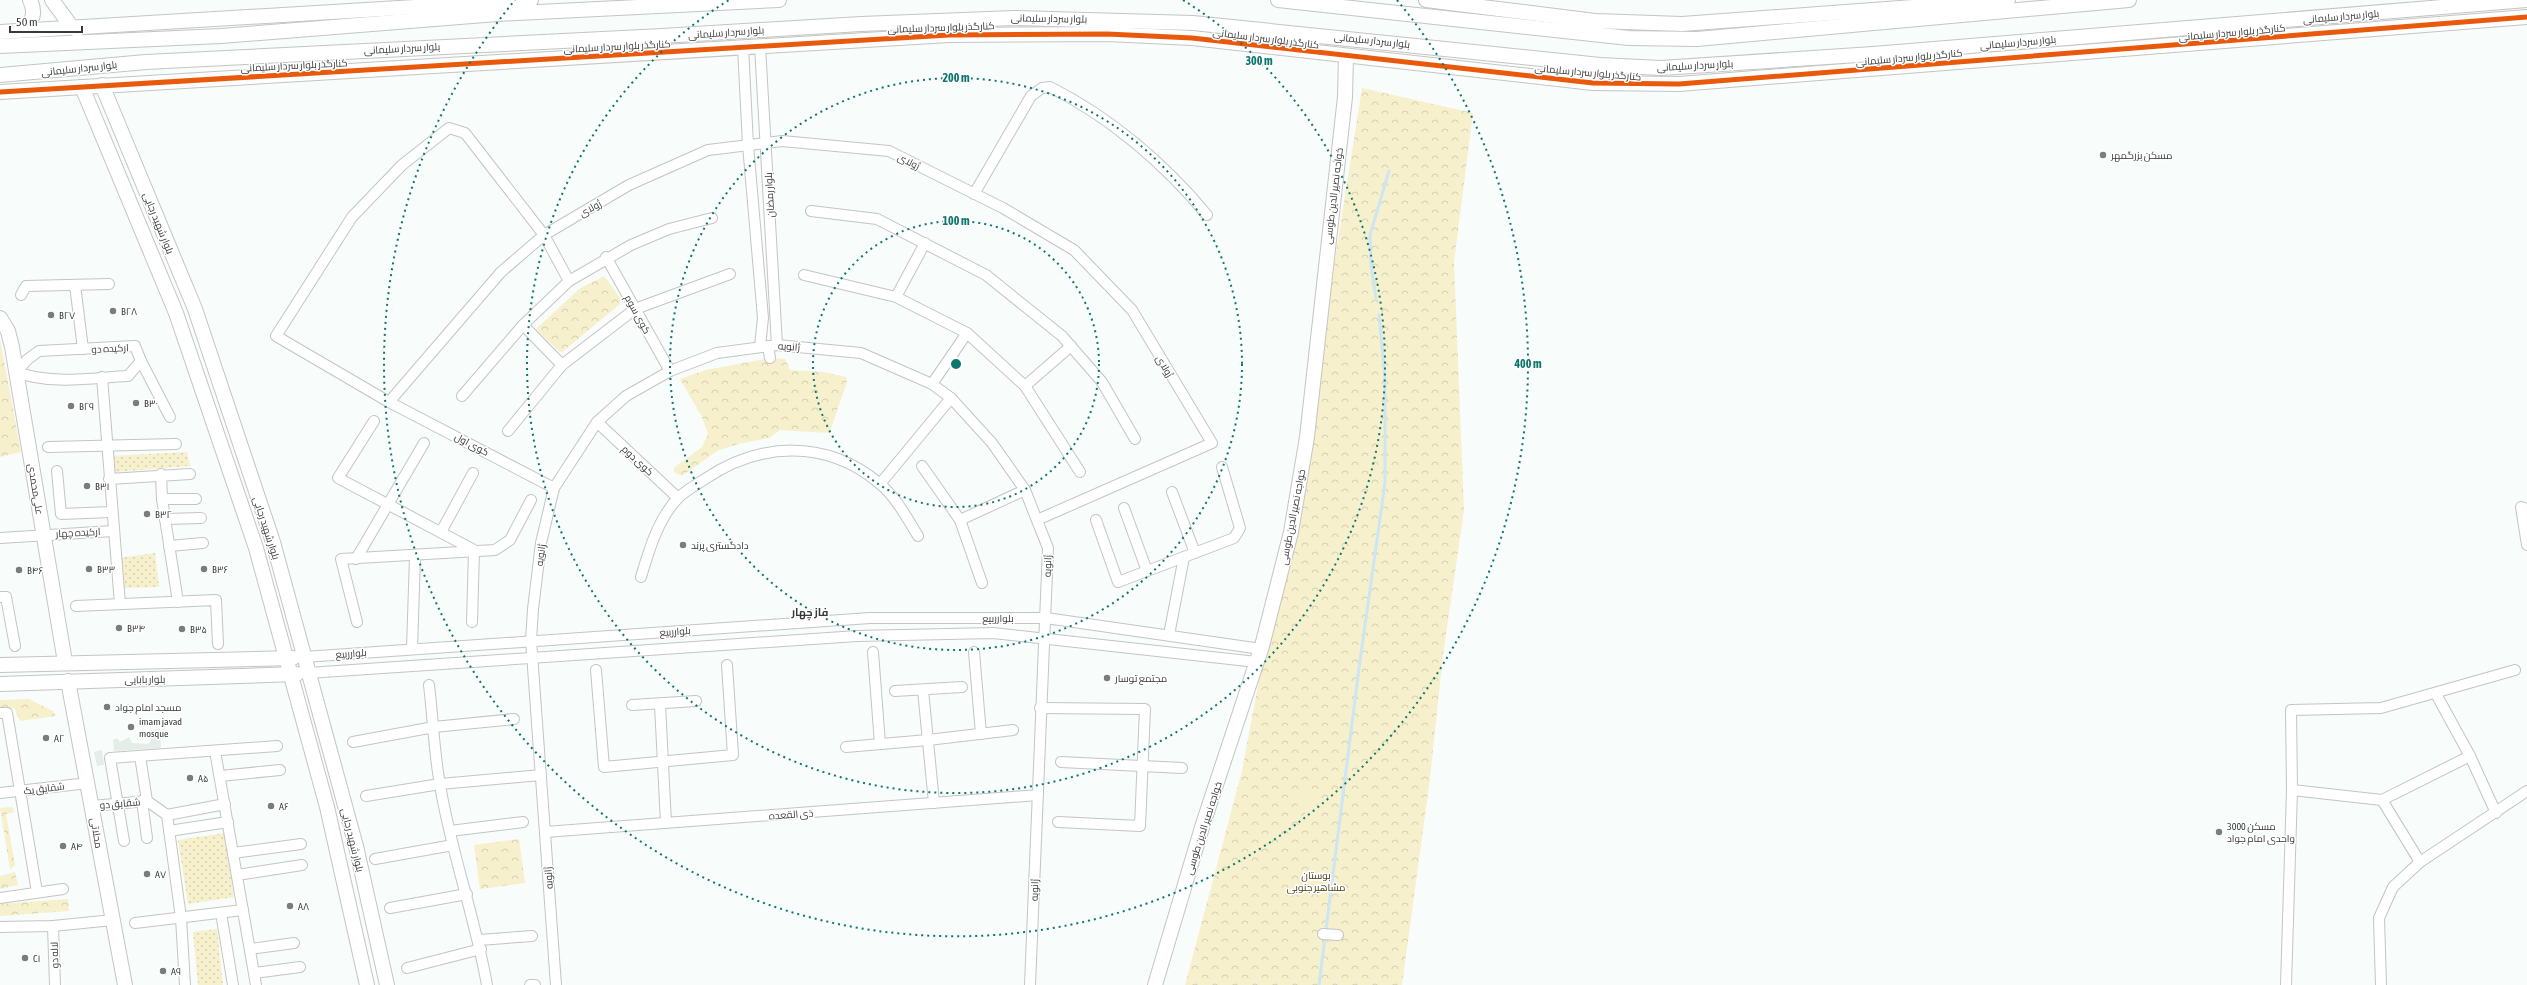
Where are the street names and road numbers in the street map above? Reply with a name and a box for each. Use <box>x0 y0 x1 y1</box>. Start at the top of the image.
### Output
street label: بلوار سردار سلیمانی <box>2303 8 2380 26</box>
street label: بلوار سردار سلیمانی <box>1011 12 1087 26</box>
street label: کنارگذر بلوار سردار سلیمانی <box>887 20 995 36</box>
street label: کنارگذر بلوار سردار سلیمانی <box>2178 22 2286 44</box>
street label: بلوار سردار سلیمانی <box>688 24 765 42</box>
street label: کنارگذر بلوار سردار سلیمانی <box>1212 27 1320 51</box>
street label: بلوار سردار سلیمانی <box>1333 31 1410 51</box>
street label: بلوار سردار سلیمانی <box>1980 34 2057 52</box>
street label: کنارگذر بلوار سردار سلیمانی <box>563 38 671 56</box>
street label: بلوار سردار سلیمانی <box>364 41 440 57</box>
street label: کنارگذر بلوار سردار سلیمانی <box>1855 47 1963 69</box>
street label: کنارگذر بلوار سردار سلیمانی <box>240 57 348 75</box>
street label: بلوار سردار سلیمانی <box>1657 58 1733 74</box>
street label: بلوار سردار سلیمانی <box>41 59 118 79</box>
street label: کنارگذر بلوار سردار سلیمانی <box>1534 62 1642 84</box>
street label: خواجه نصیر الدین طوسی <box>1322 147 1346 245</box>
street label: ژولای <box>895 151 922 173</box>
street label: بلوار رمضان <box>763 172 777 218</box>
street label: بلوار شهید رجایی <box>140 191 176 256</box>
street label: ژولای <box>577 198 604 220</box>
street label: کوی سوم <box>621 293 653 337</box>
street label: ژانویه <box>777 340 801 353</box>
street label: ارکیده دو <box>91 342 129 355</box>
street label: ژولای <box>1153 353 1176 380</box>
street label: کوی اول <box>452 431 491 459</box>
street label: کوی دوم <box>618 443 656 479</box>
street label: علی‌محمدی <box>25 463 45 516</box>
street label: خواجه نصیر الدین طوسی <box>1278 468 1308 566</box>
street label: بلوار شهید رجایی <box>250 495 282 561</box>
street label: ارکیده چهار <box>54 526 101 540</box>
street label: ژانویه <box>534 543 548 567</box>
street label: ژانویه <box>1042 554 1053 577</box>
street label: بلوارربیع <box>982 613 1014 625</box>
street label: بلوارربیع <box>659 625 691 639</box>
street label: بلوارربیع <box>335 647 367 661</box>
street label: بلوار بابایی <box>124 674 166 686</box>
street label: خواجه نصیر الدین طوسی <box>1183 780 1225 876</box>
street label: شقایق یک <box>23 781 65 797</box>
street label: شقایق دو <box>99 796 141 812</box>
street label: بلوار شهید رجایی <box>338 807 366 873</box>
street label: ذی القعده <box>768 807 814 823</box>
street label: محلاتی <box>87 817 105 849</box>
street label: ژانویه <box>542 866 555 889</box>
street label: ژانویه <box>1029 878 1040 901</box>
street label: لاله دو <box>49 941 60 968</box>

